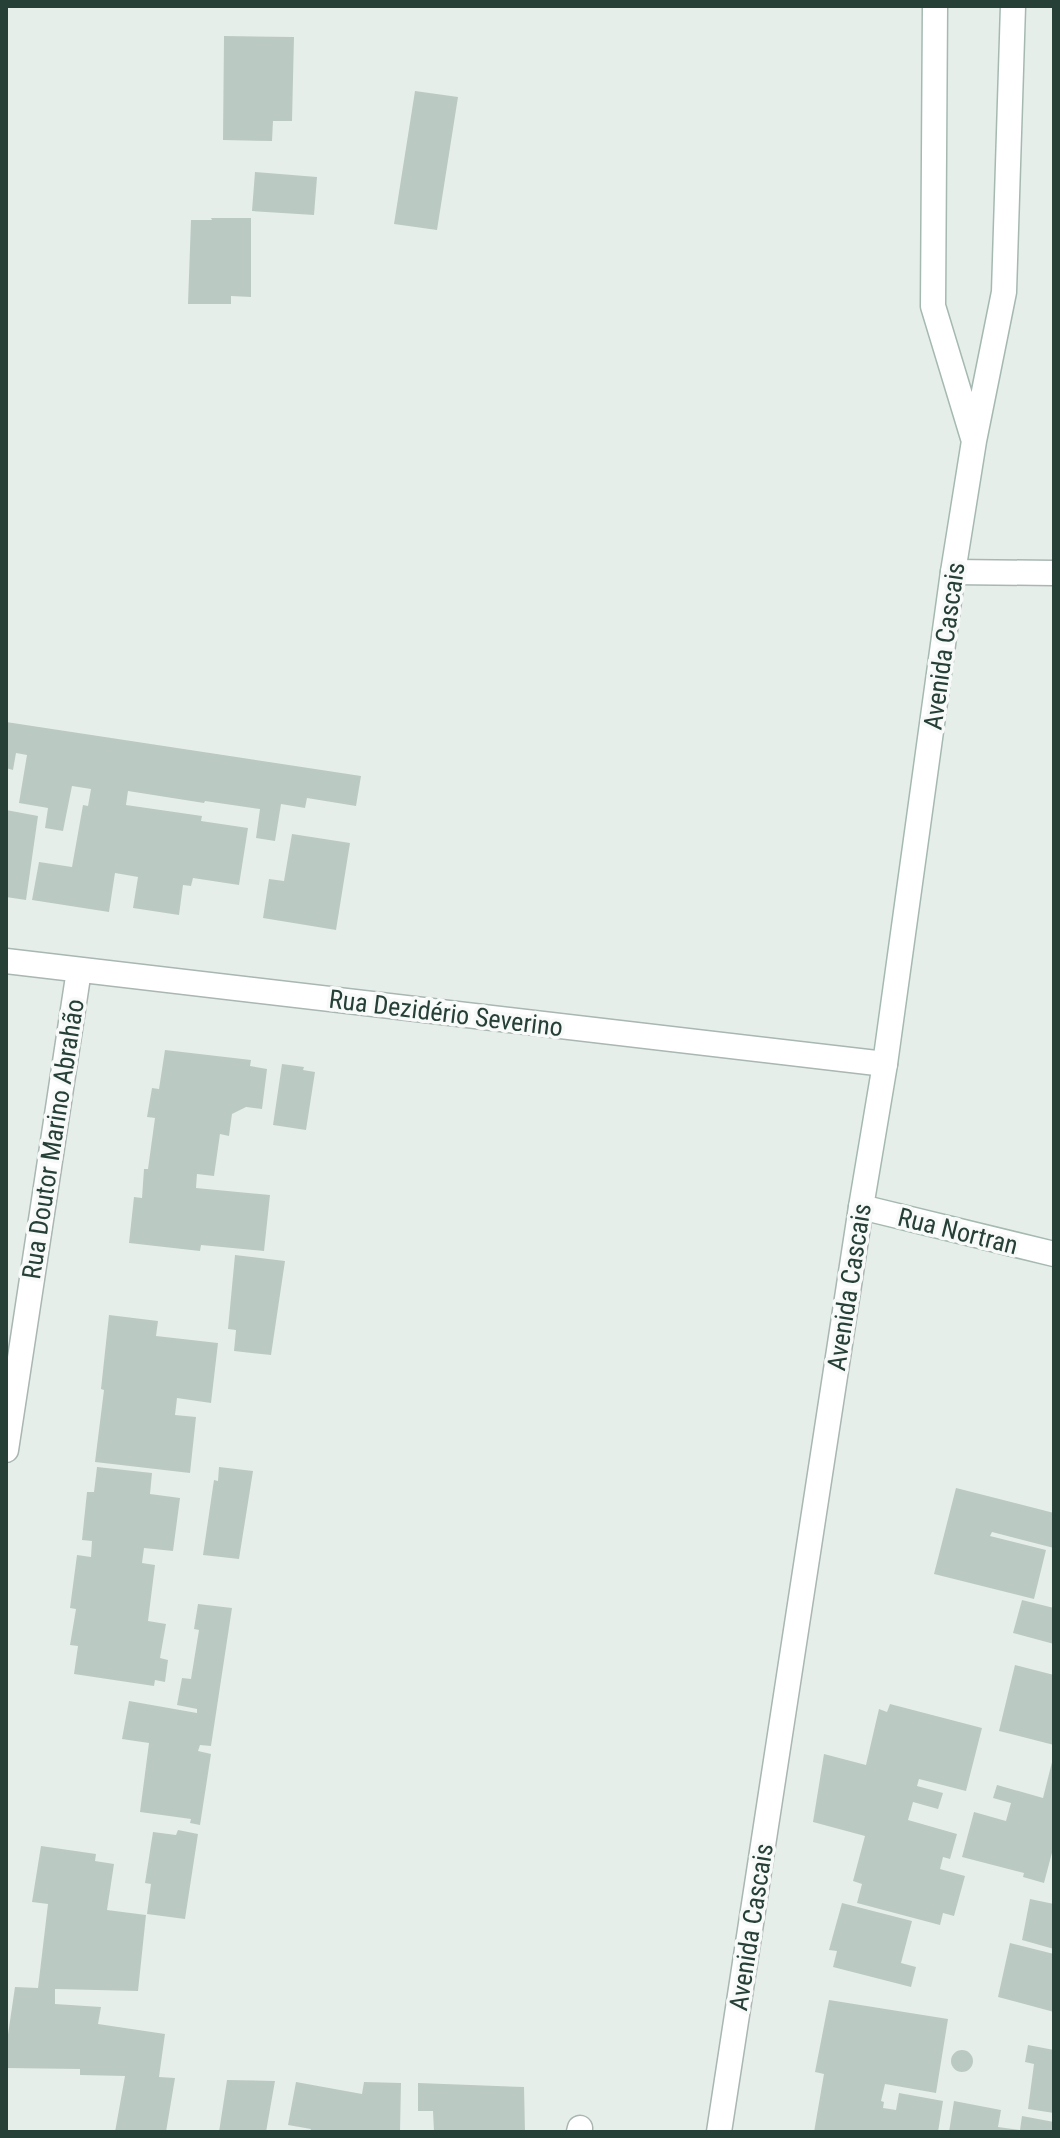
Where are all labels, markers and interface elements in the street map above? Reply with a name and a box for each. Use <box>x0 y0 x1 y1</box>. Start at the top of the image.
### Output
street label: Avenida Cascais <box>917 560 971 732</box>
street label: Rua Dezidério Severino <box>327 984 565 1042</box>
street label: Rua Doutor Marino Abrahão <box>16 997 90 1281</box>
street label: Avenida Cascais <box>821 1201 877 1373</box>
street label: Rua Nortran <box>895 1202 1021 1260</box>
street label: Avenida Cascais <box>723 1841 779 2013</box>

